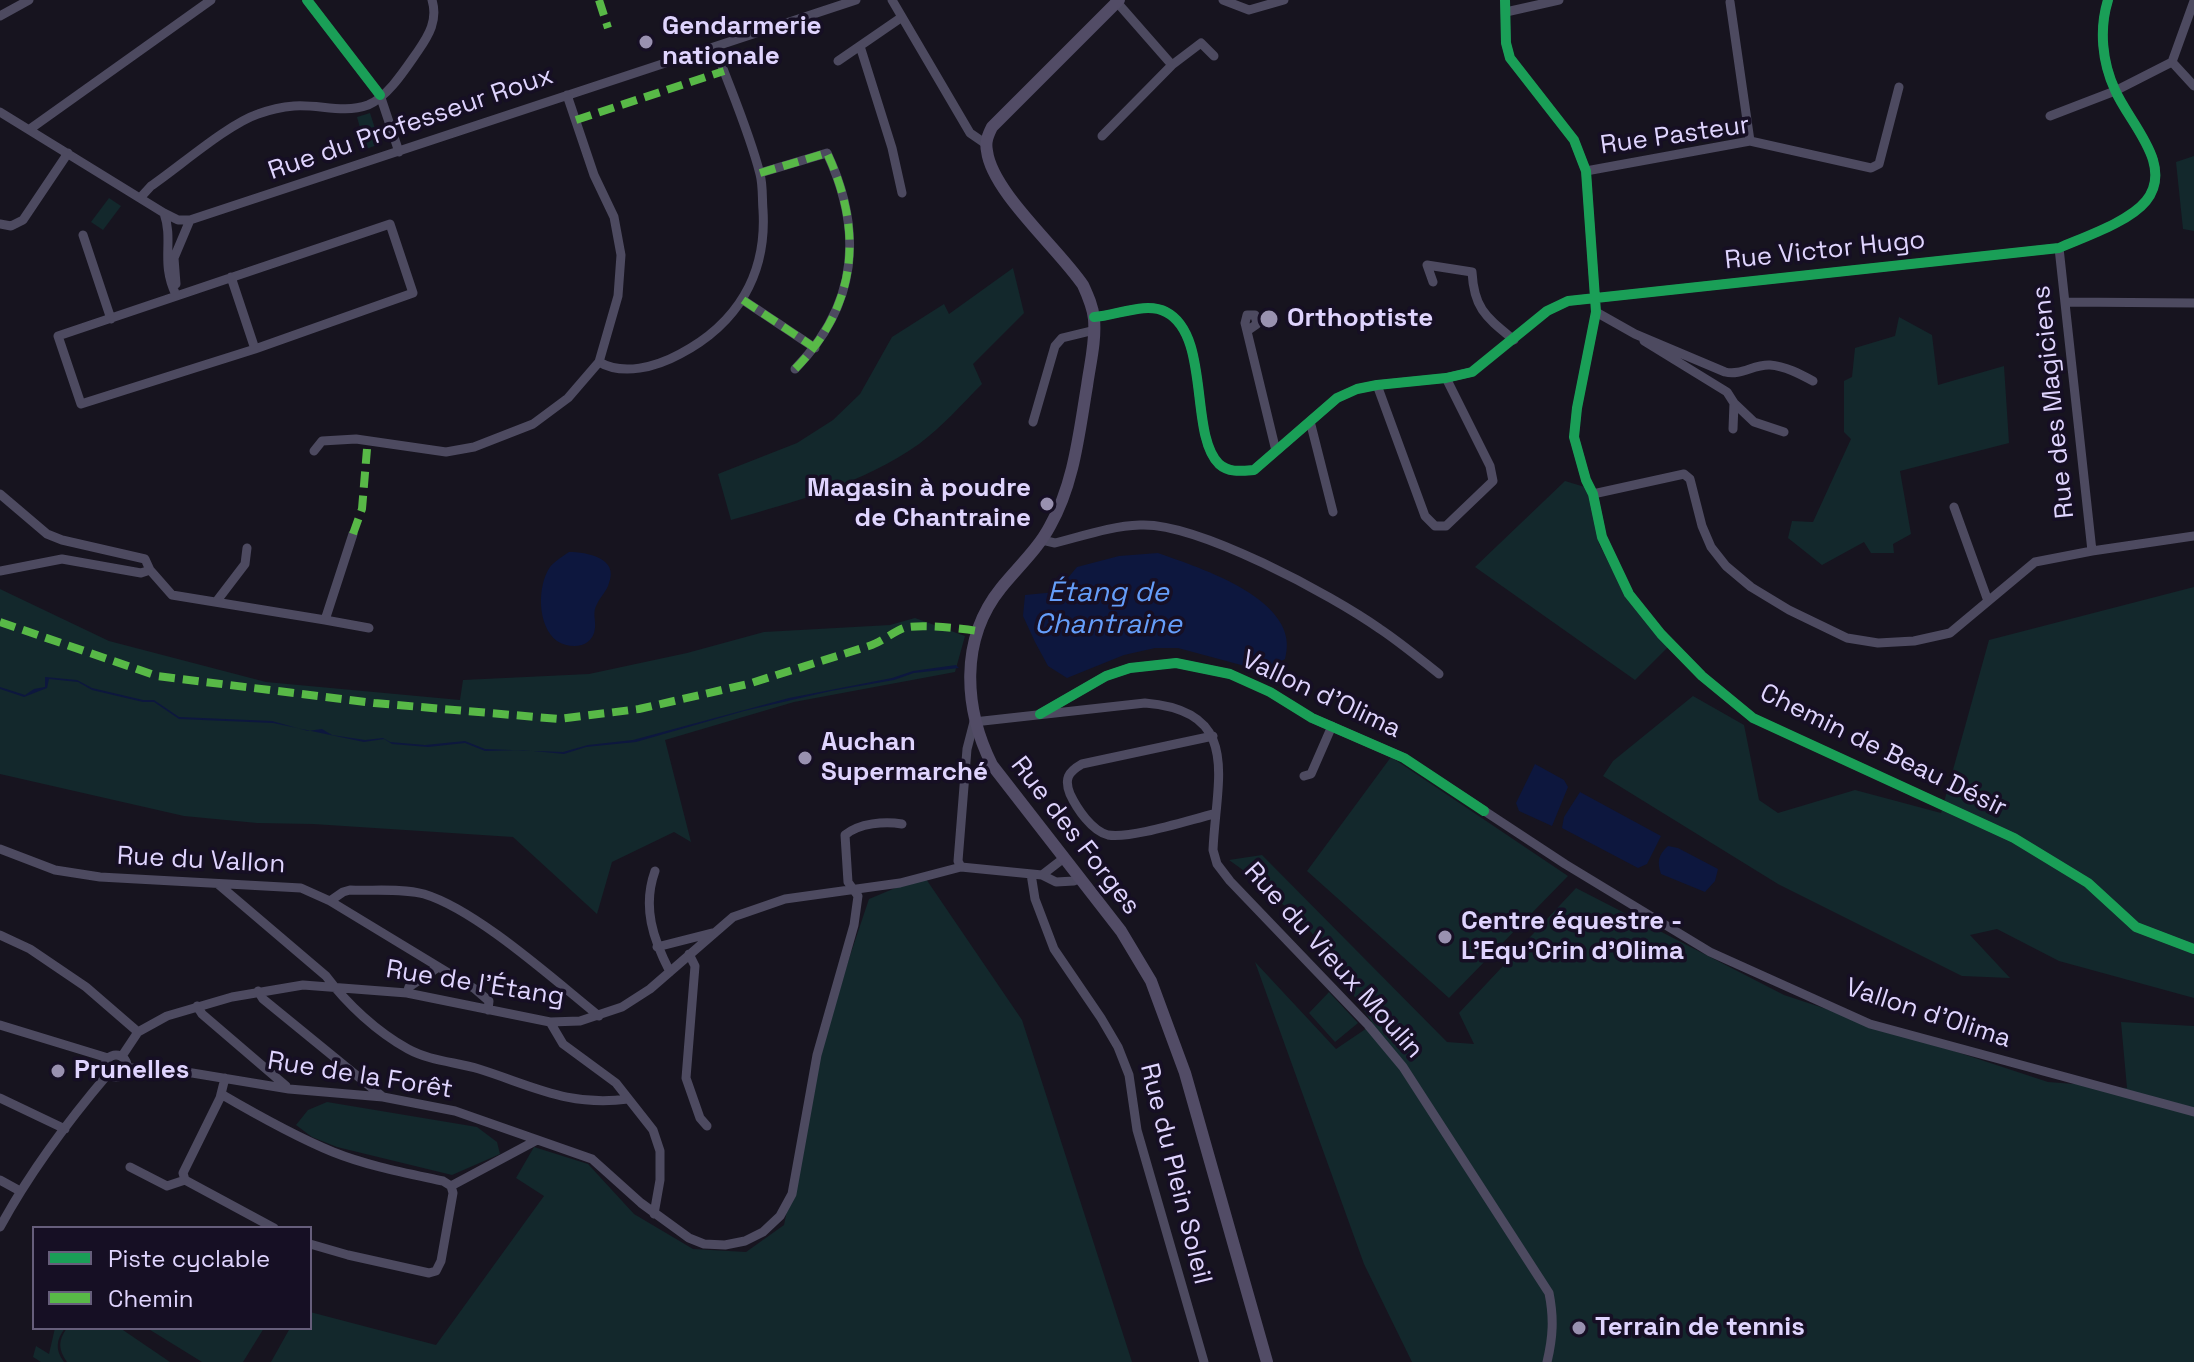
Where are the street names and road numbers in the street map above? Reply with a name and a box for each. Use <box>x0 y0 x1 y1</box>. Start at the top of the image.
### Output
street label: Rue du Professeur Roux <box>264 60 558 188</box>
street label: Rue Pasteur <box>1598 110 1752 162</box>
street label: Rue Victor Hugo <box>1723 225 1927 277</box>
street label: Rue des Magiciens <box>2026 284 2082 520</box>
street label: Vallon d'Olima <box>1236 645 1406 745</box>
street label: Chemin de Beau Désir <box>1755 678 2011 824</box>
street label: Rue des Forges <box>1004 751 1146 921</box>
street label: Rue du Vallon <box>116 841 286 881</box>
street label: Rue du Vieux Moulin <box>1237 857 1429 1065</box>
street label: Rue de l'Étang <box>384 954 566 1014</box>
street label: Vallon d'Olima <box>1841 973 2015 1055</box>
street label: Rue de la Forêt <box>265 1046 455 1106</box>
street label: Rue du Plein Soleil <box>1132 1060 1218 1288</box>

